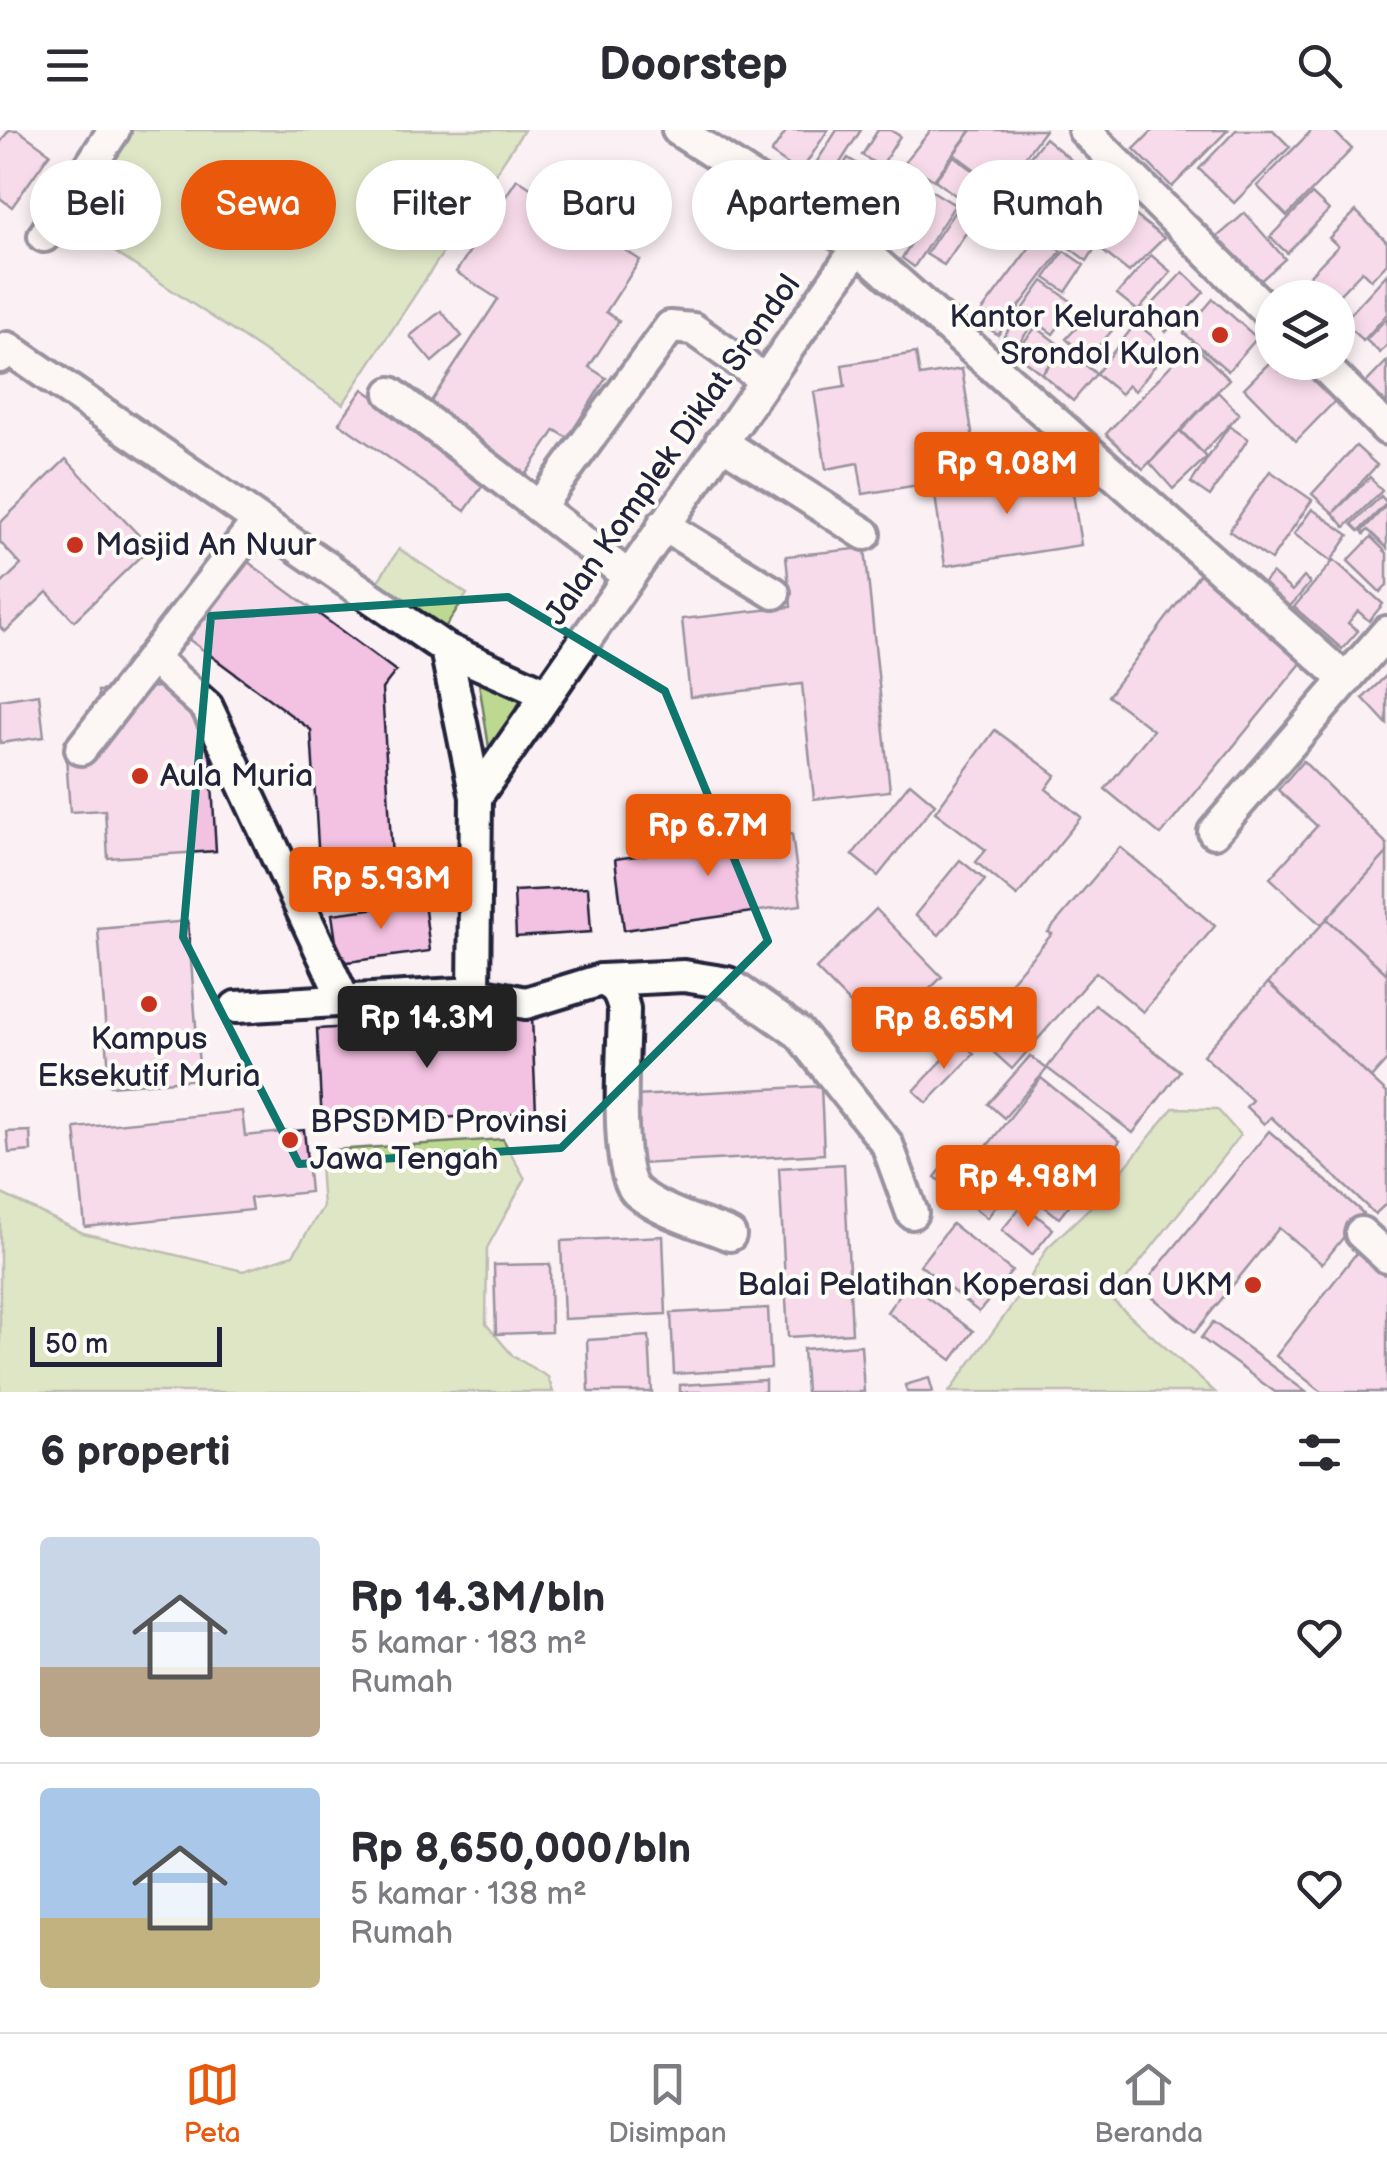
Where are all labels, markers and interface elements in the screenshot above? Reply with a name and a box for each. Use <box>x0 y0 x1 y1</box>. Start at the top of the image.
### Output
icon: menu <box>40 38 95 93</box>
text: Doorstep <box>599 38 788 93</box>
icon: search <box>1292 38 1347 93</box>
chip: Beli <box>30 160 161 250</box>
chip: Sewa <box>181 160 336 250</box>
chip: Filter <box>356 160 506 250</box>
chip: Baru <box>526 160 672 250</box>
chip: Apartemen <box>692 160 936 250</box>
chip: Rumah <box>956 160 1139 250</box>
street label: Jalan Komplek Diklat Srondol <box>537 267 809 633</box>
map controls <box>1255 280 1355 380</box>
button: layers <box>1255 280 1355 380</box>
place label: Kantor Kelurahan Srondol Kulon <box>949 298 1200 374</box>
marker: Kantor Kelurahan Srondol Kulon <box>1209 324 1231 346</box>
pin: Rp 9.08M <box>904 432 1110 517</box>
text: Rp 9.08M <box>936 445 1078 484</box>
place label: Masjid An Nuur <box>95 526 317 565</box>
marker: Masjid An Nuur <box>64 534 86 556</box>
place label: Aula Muria <box>160 757 313 796</box>
marker: Aula Muria <box>129 765 151 787</box>
pin: Rp 6.7M <box>616 794 800 879</box>
text: Rp 6.7M <box>648 807 768 846</box>
pin: Rp 5.93M <box>278 847 484 932</box>
text: Rp 5.93M <box>311 860 451 899</box>
pin: Rp 14.3M <box>324 986 530 1071</box>
pin: Rp 8.65M <box>841 987 1047 1072</box>
marker: Kampus Eksekutif Muria <box>138 993 160 1015</box>
text: Rp 14.3M <box>360 999 494 1038</box>
text: Rp 8.65M <box>874 1000 1014 1039</box>
place label: Kampus Eksekutif Muria <box>37 1020 261 1096</box>
place label: BPSDMD Provinsi Jawa Tengah <box>310 1103 568 1179</box>
marker: BPSDMD Provinsi Jawa Tengah <box>279 1129 301 1151</box>
pin: Rp 4.98M <box>925 1145 1131 1230</box>
text: Rp 4.98M <box>958 1158 1098 1197</box>
place label: Balai Pelatihan Koperasi dan UKM <box>737 1266 1233 1305</box>
marker: Balai Pelatihan Koperasi dan UKM <box>1242 1274 1264 1296</box>
scale bar <box>30 1322 222 1366</box>
text: 50 m <box>45 1328 108 1361</box>
icon: filters <box>1292 1425 1347 1480</box>
text: 6 properti <box>40 1427 231 1478</box>
text: Rp 14.3M/bln <box>350 1573 605 1624</box>
icon: home <box>120 1577 240 1697</box>
icon: heart <box>1292 1610 1347 1665</box>
text: 5 kamar · 183 m² <box>350 1624 587 1663</box>
text: Rumah <box>350 1663 453 1702</box>
text: Rp 8,650,000/bln <box>350 1824 691 1875</box>
icon: home <box>120 1828 240 1948</box>
icon: heart <box>1292 1861 1347 1916</box>
text: 5 kamar · 138 m² <box>350 1875 587 1914</box>
text: Rumah <box>350 1914 453 1953</box>
tab: Peta <box>184 2057 241 2150</box>
tab: Disimpan <box>608 2057 727 2150</box>
tab: Beranda <box>1094 2057 1203 2150</box>

